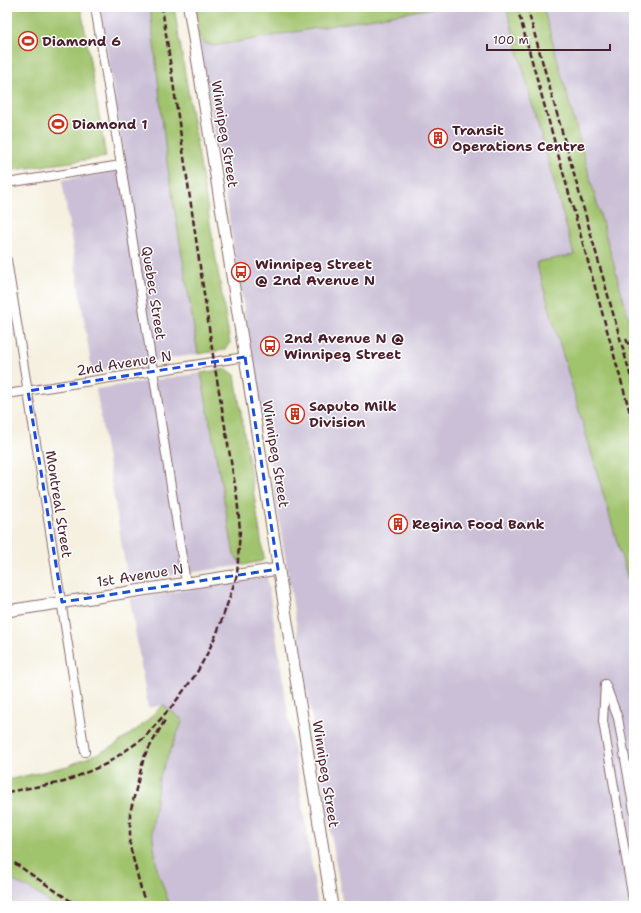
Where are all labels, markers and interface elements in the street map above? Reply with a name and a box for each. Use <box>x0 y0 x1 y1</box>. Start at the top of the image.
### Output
scale bar <box>487 26 610 52</box>
sports icon: Diamond 6 <box>17 30 39 52</box>
place label: Diamond 6 <box>42 32 121 50</box>
text: 100 m <box>493 32 529 48</box>
street label: Winnipeg Street <box>208 79 242 189</box>
sports icon: Diamond 1 <box>47 113 69 135</box>
place label: Diamond 1 <box>72 115 148 133</box>
place label: Transit Operations Centre <box>452 121 585 155</box>
building icon: Transit Operations Centre <box>427 127 449 149</box>
street label: Quebec Street <box>138 245 170 341</box>
place label: Winnipeg Street @ 2nd Avenue N <box>255 255 375 289</box>
bus stop icon: Winnipeg Street @ 2nd Avenue N <box>230 261 252 283</box>
place label: 2nd Avenue N @ Winnipeg Street <box>284 329 404 363</box>
bus stop icon: 2nd Avenue N @ Winnipeg Street <box>259 335 281 357</box>
street label: 2nd Avenue N <box>75 347 173 379</box>
place label: Saputo Milk Division <box>309 397 397 431</box>
street label: Winnipeg Street <box>259 399 293 509</box>
building icon: Saputo Milk Division <box>284 403 306 425</box>
street label: Montreal Street <box>42 449 76 559</box>
building icon: Regina Food Bank <box>387 513 409 535</box>
place label: Regina Food Bank <box>412 515 545 533</box>
street label: 1st Avenue N <box>95 559 185 591</box>
street label: Winnipeg Street <box>309 719 343 829</box>

